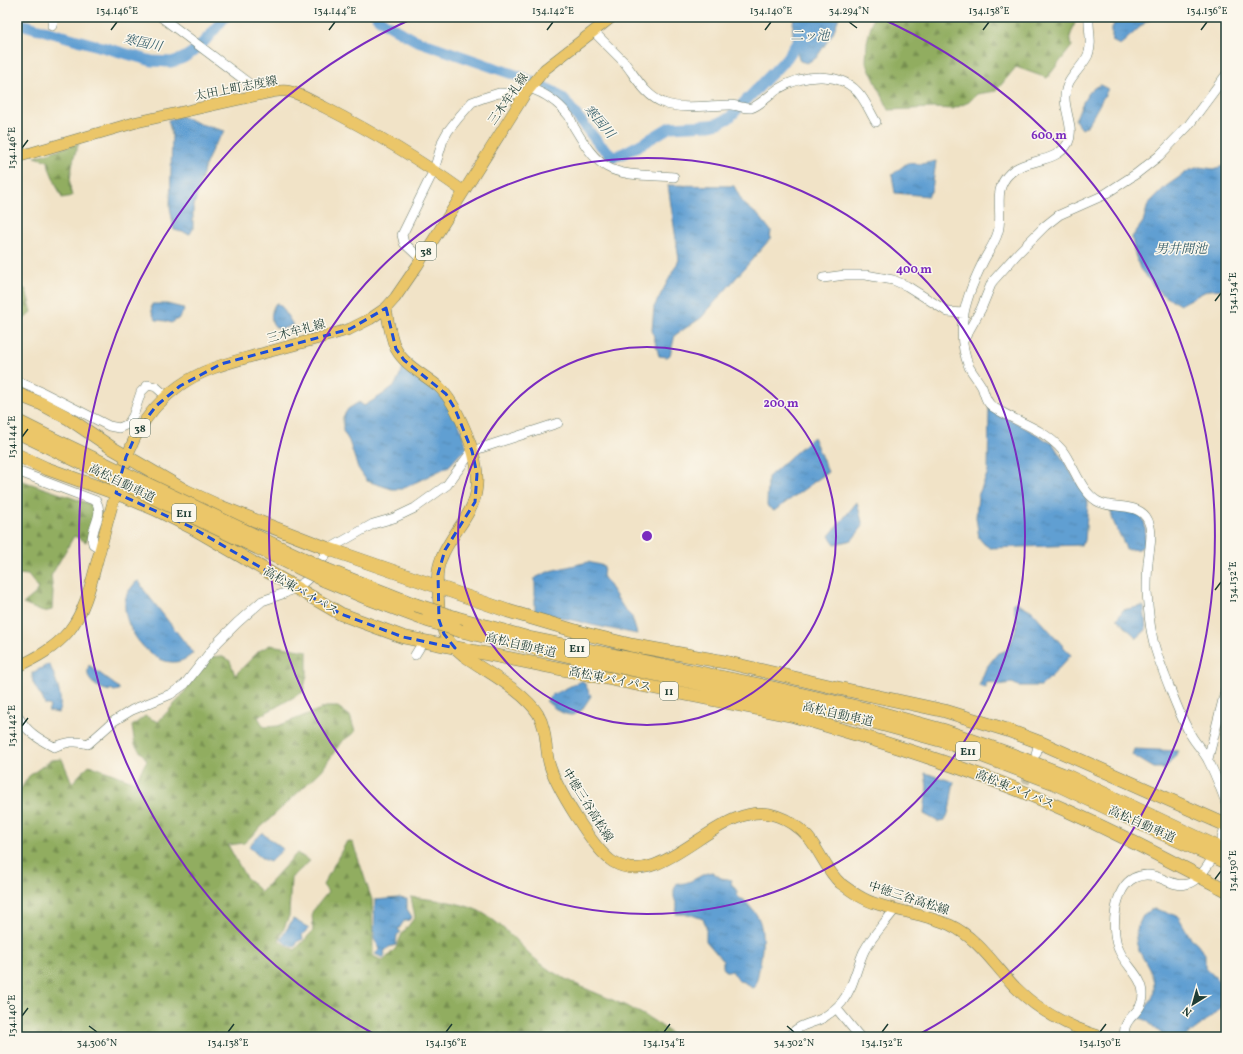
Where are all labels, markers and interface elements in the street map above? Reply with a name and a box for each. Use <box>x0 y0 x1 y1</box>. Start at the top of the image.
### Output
text: 134.146°E <box>96 4 138 18</box>
text: 134.144°E <box>314 4 356 18</box>
text: 134.142°E <box>532 4 574 18</box>
text: 134.140°E <box>750 4 792 18</box>
text: 34.294°N <box>829 4 870 18</box>
text: 134.138°E <box>968 4 1010 18</box>
text: 134.136°E <box>1186 4 1228 18</box>
water label: 二ッ池 <box>790 28 831 46</box>
water label: 寒国川 <box>122 31 165 57</box>
street label: 三木牟礼線 <box>485 70 533 129</box>
street label: 太田上町志度線 <box>193 73 279 105</box>
water label: 寒国川 <box>579 102 619 144</box>
text: 134.146°E <box>5 127 19 169</box>
text: 600 m <box>1031 128 1067 144</box>
water label: 男井間池 <box>1155 241 1209 259</box>
road number: 38 <box>416 242 436 260</box>
text: 400 m <box>896 262 932 278</box>
text: 134.134°E <box>1226 272 1240 314</box>
street label: 三木牟礼線 <box>265 316 327 347</box>
text: 200 m <box>763 396 799 412</box>
text: 134.144°E <box>5 416 19 458</box>
road number: 38 <box>130 419 150 437</box>
street label: 高松自動車道 <box>86 461 157 507</box>
road number: E11 <box>172 504 196 522</box>
centre of rings <box>640 529 654 543</box>
text: 134.132°E <box>1226 561 1240 603</box>
street label: 高松東バイパス <box>260 564 341 620</box>
street label: 高松自動車道 <box>484 630 558 662</box>
road number: E11 <box>565 639 589 657</box>
street label: 高松東バイパス <box>567 664 652 696</box>
road number: 11 <box>660 682 678 700</box>
street label: 高松自動車道 <box>801 699 875 731</box>
text: 134.142°E <box>5 705 19 747</box>
road number: E11 <box>956 742 980 760</box>
street label: 中徳三谷高松線 <box>558 766 616 845</box>
street label: 高松東バイパス <box>973 767 1056 813</box>
street label: 高松自動車道 <box>1105 803 1178 847</box>
text: 134.130°E <box>1226 850 1240 892</box>
street label: 中徳三谷高松線 <box>866 878 951 920</box>
north arrow <box>1173 984 1213 1024</box>
text: 134.140°E <box>5 995 19 1037</box>
text: N <box>1180 1002 1196 1019</box>
text: 34.306°N <box>77 1036 118 1050</box>
text: 134.138°E <box>207 1036 249 1050</box>
text: 134.136°E <box>425 1036 467 1050</box>
text: 134.134°E <box>643 1036 685 1050</box>
text: 34.302°N <box>774 1036 815 1050</box>
text: 134.132°E <box>861 1036 903 1050</box>
text: 134.130°E <box>1079 1036 1121 1050</box>

